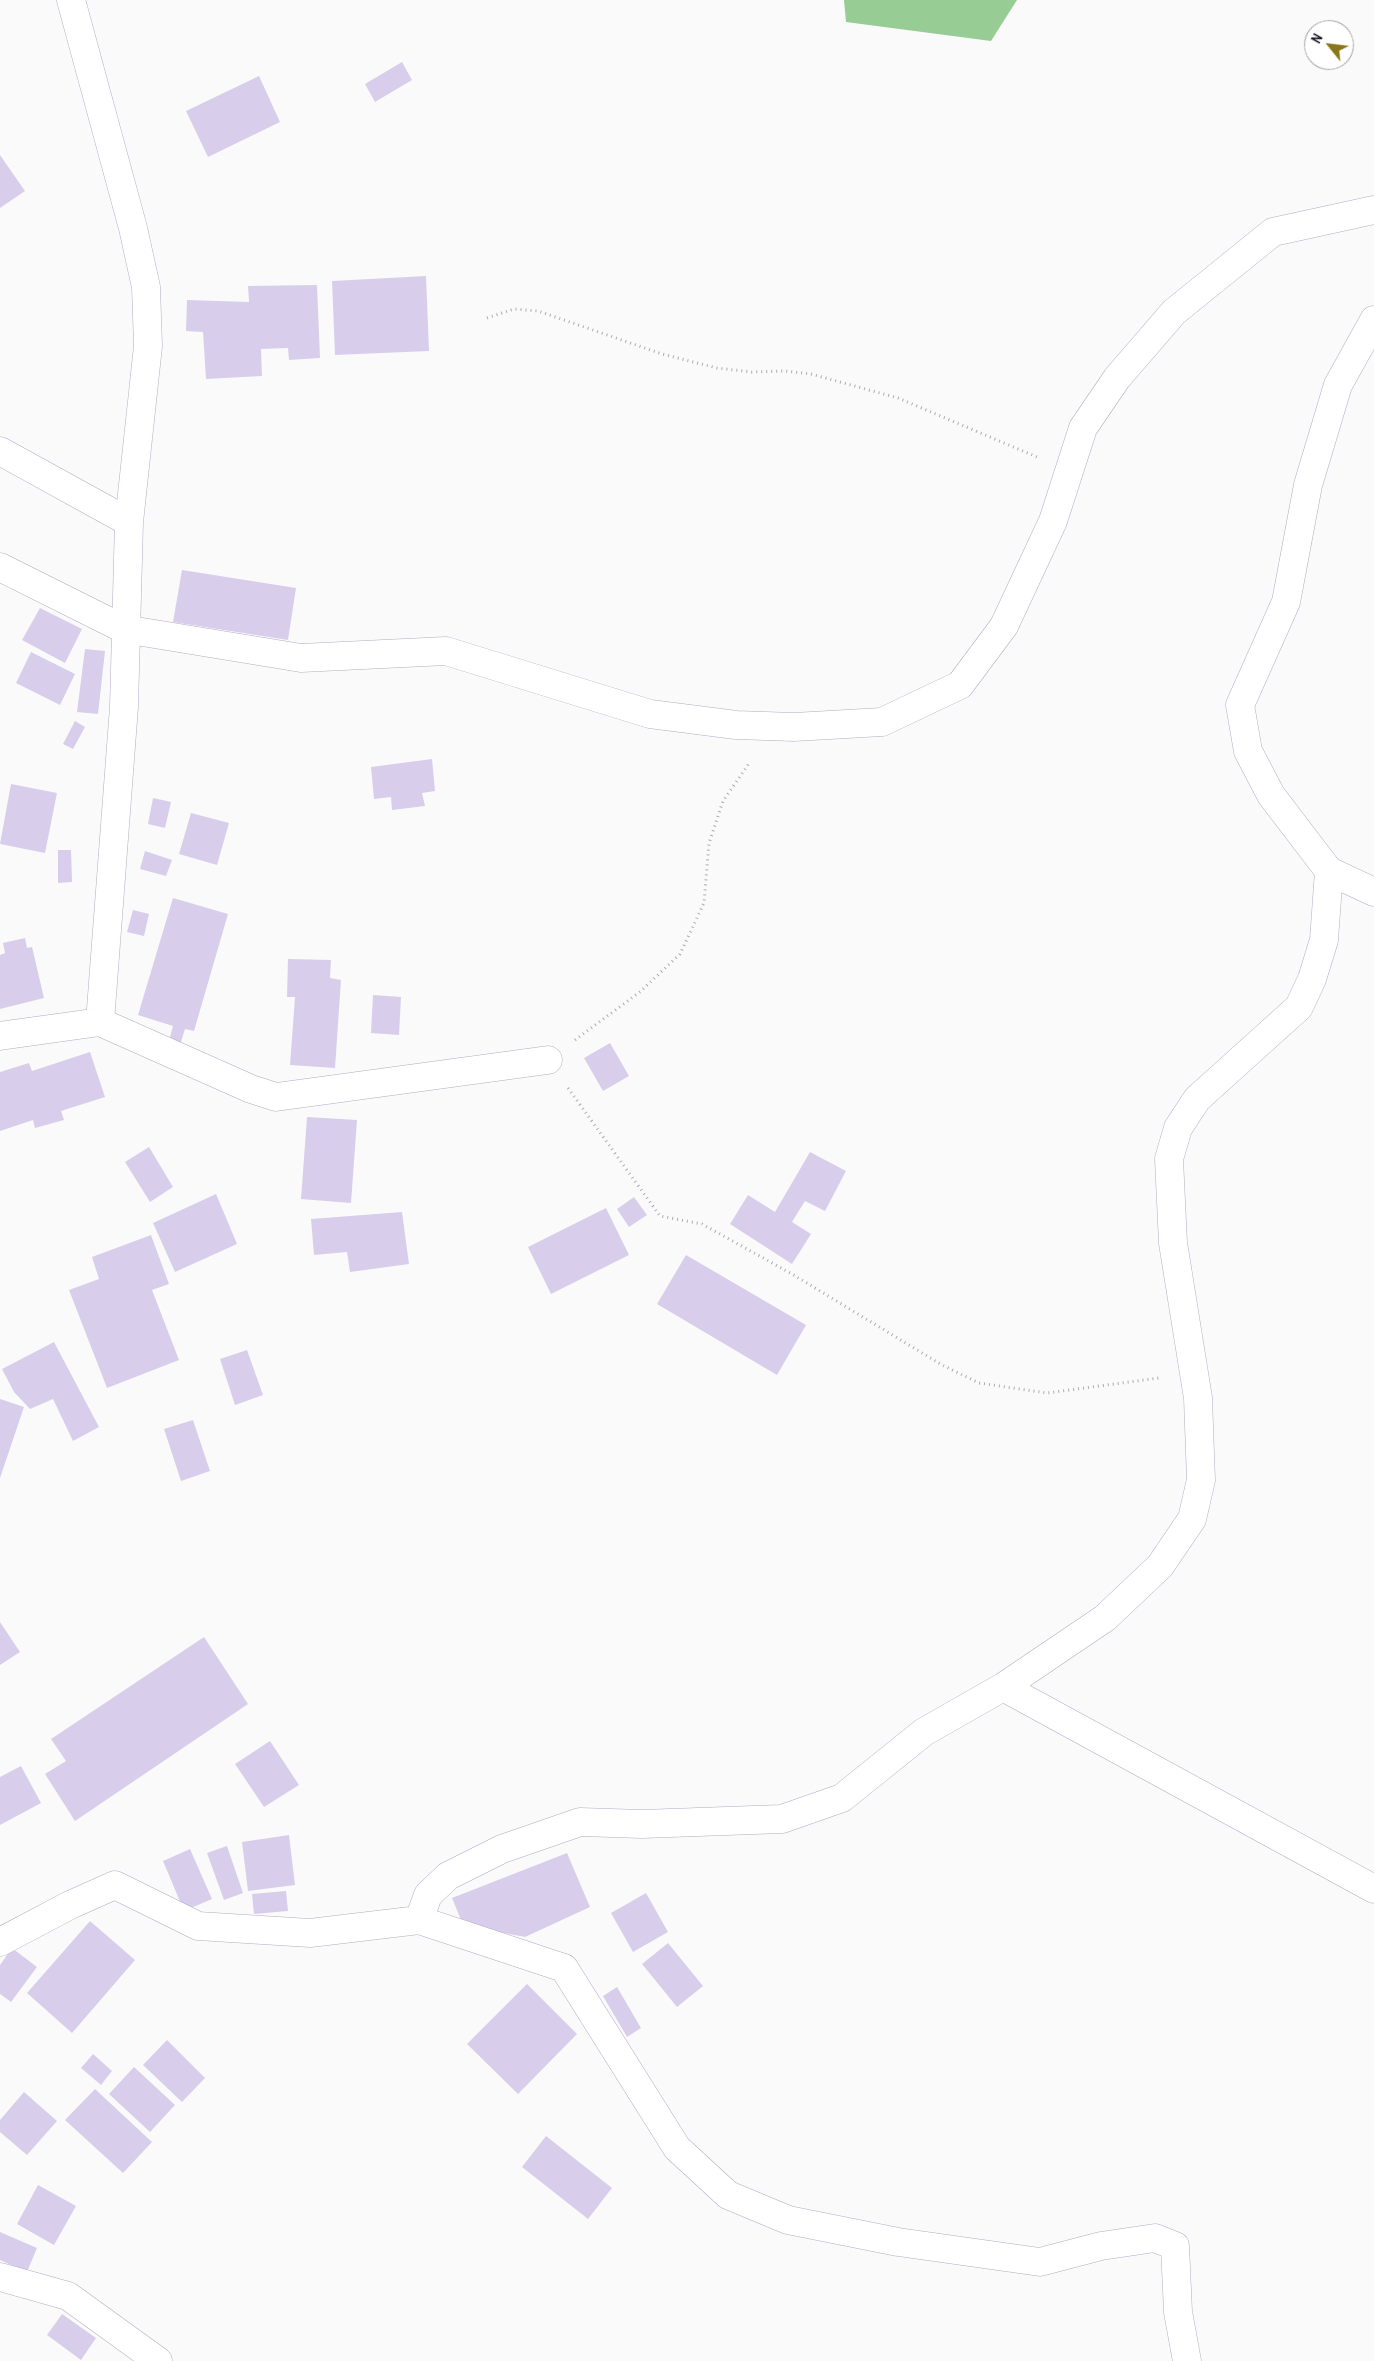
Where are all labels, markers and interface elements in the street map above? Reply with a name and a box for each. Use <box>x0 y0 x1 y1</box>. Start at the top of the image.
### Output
north arrow <box>1304 20 1354 70</box>
text: N <box>1307 30 1327 46</box>

